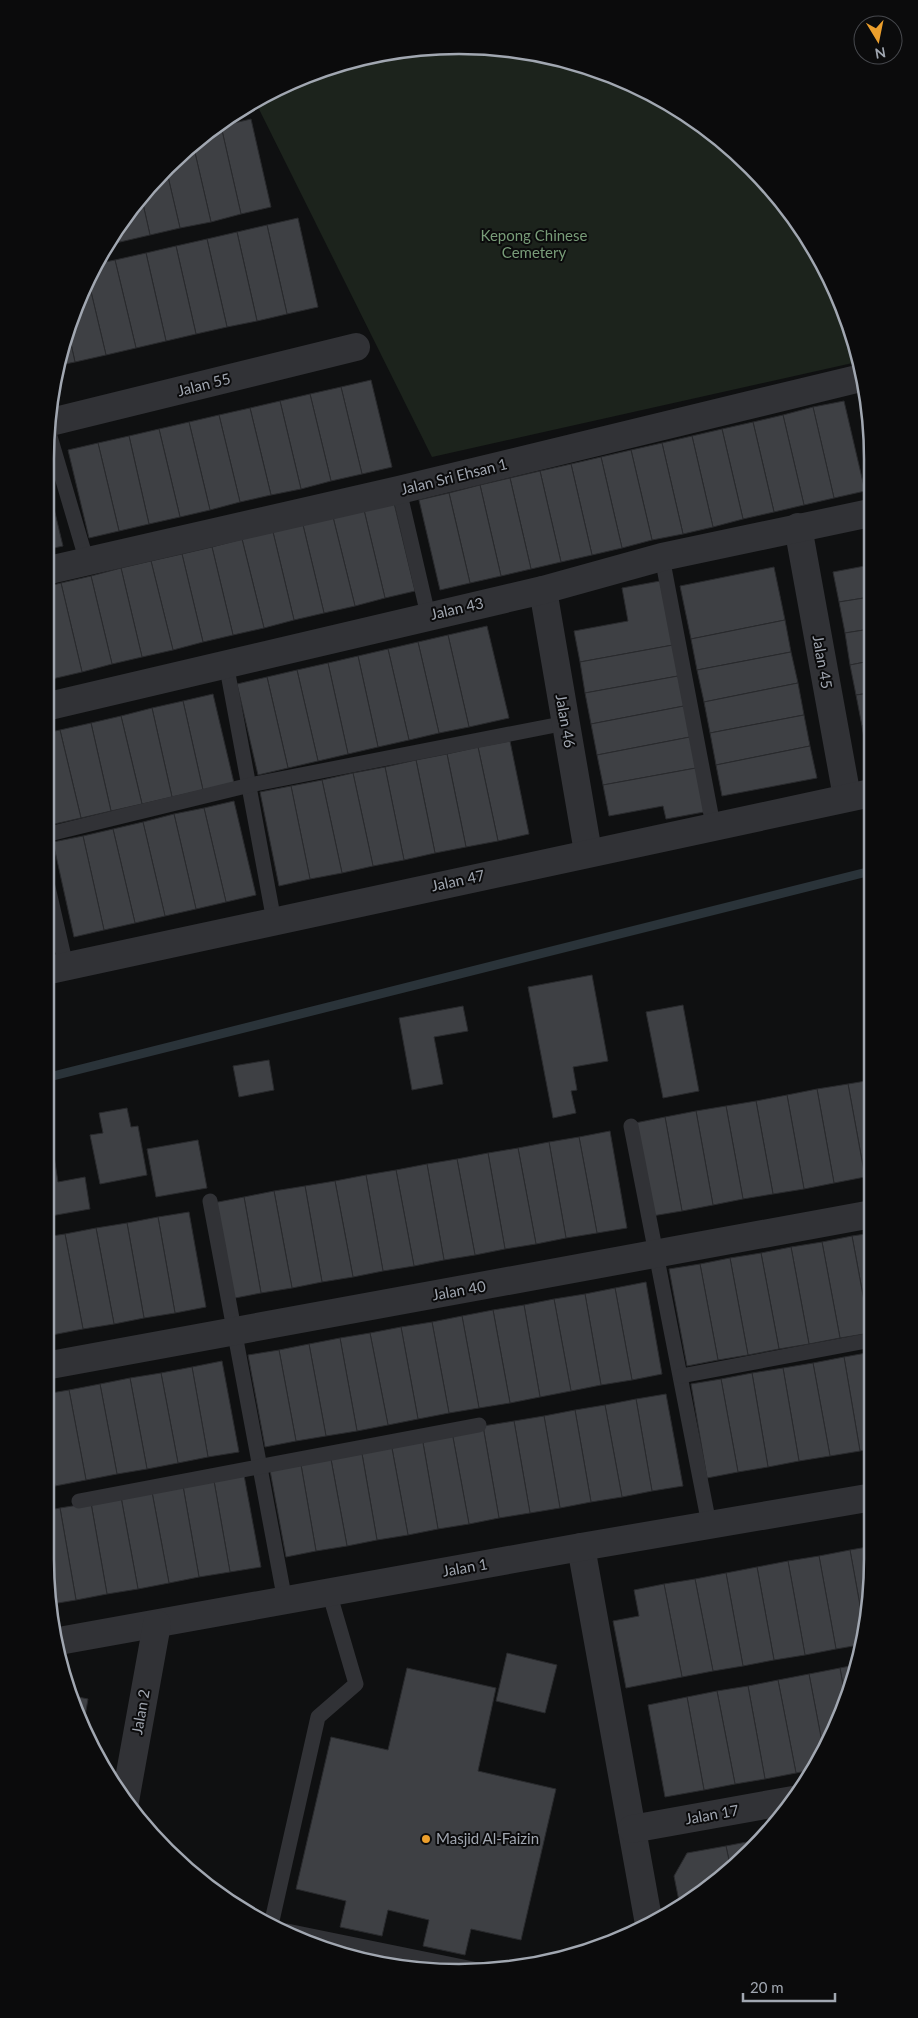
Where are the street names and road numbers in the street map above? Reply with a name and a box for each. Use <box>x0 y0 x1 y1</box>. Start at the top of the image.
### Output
street label: Jalan 55 <box>175 369 232 399</box>
street label: Jalan Sri Ehsan 1 <box>399 454 509 498</box>
street label: Jalan 43 <box>428 593 485 623</box>
street label: Jalan 45 <box>809 634 837 690</box>
street label: Jalan 46 <box>552 693 580 749</box>
street label: Jalan 47 <box>429 866 486 894</box>
street label: Jalan 40 <box>431 1276 487 1304</box>
street label: Jalan 1 <box>441 1554 489 1580</box>
street label: Jalan 2 <box>127 1688 153 1736</box>
street label: Jalan 17 <box>684 1800 740 1828</box>

